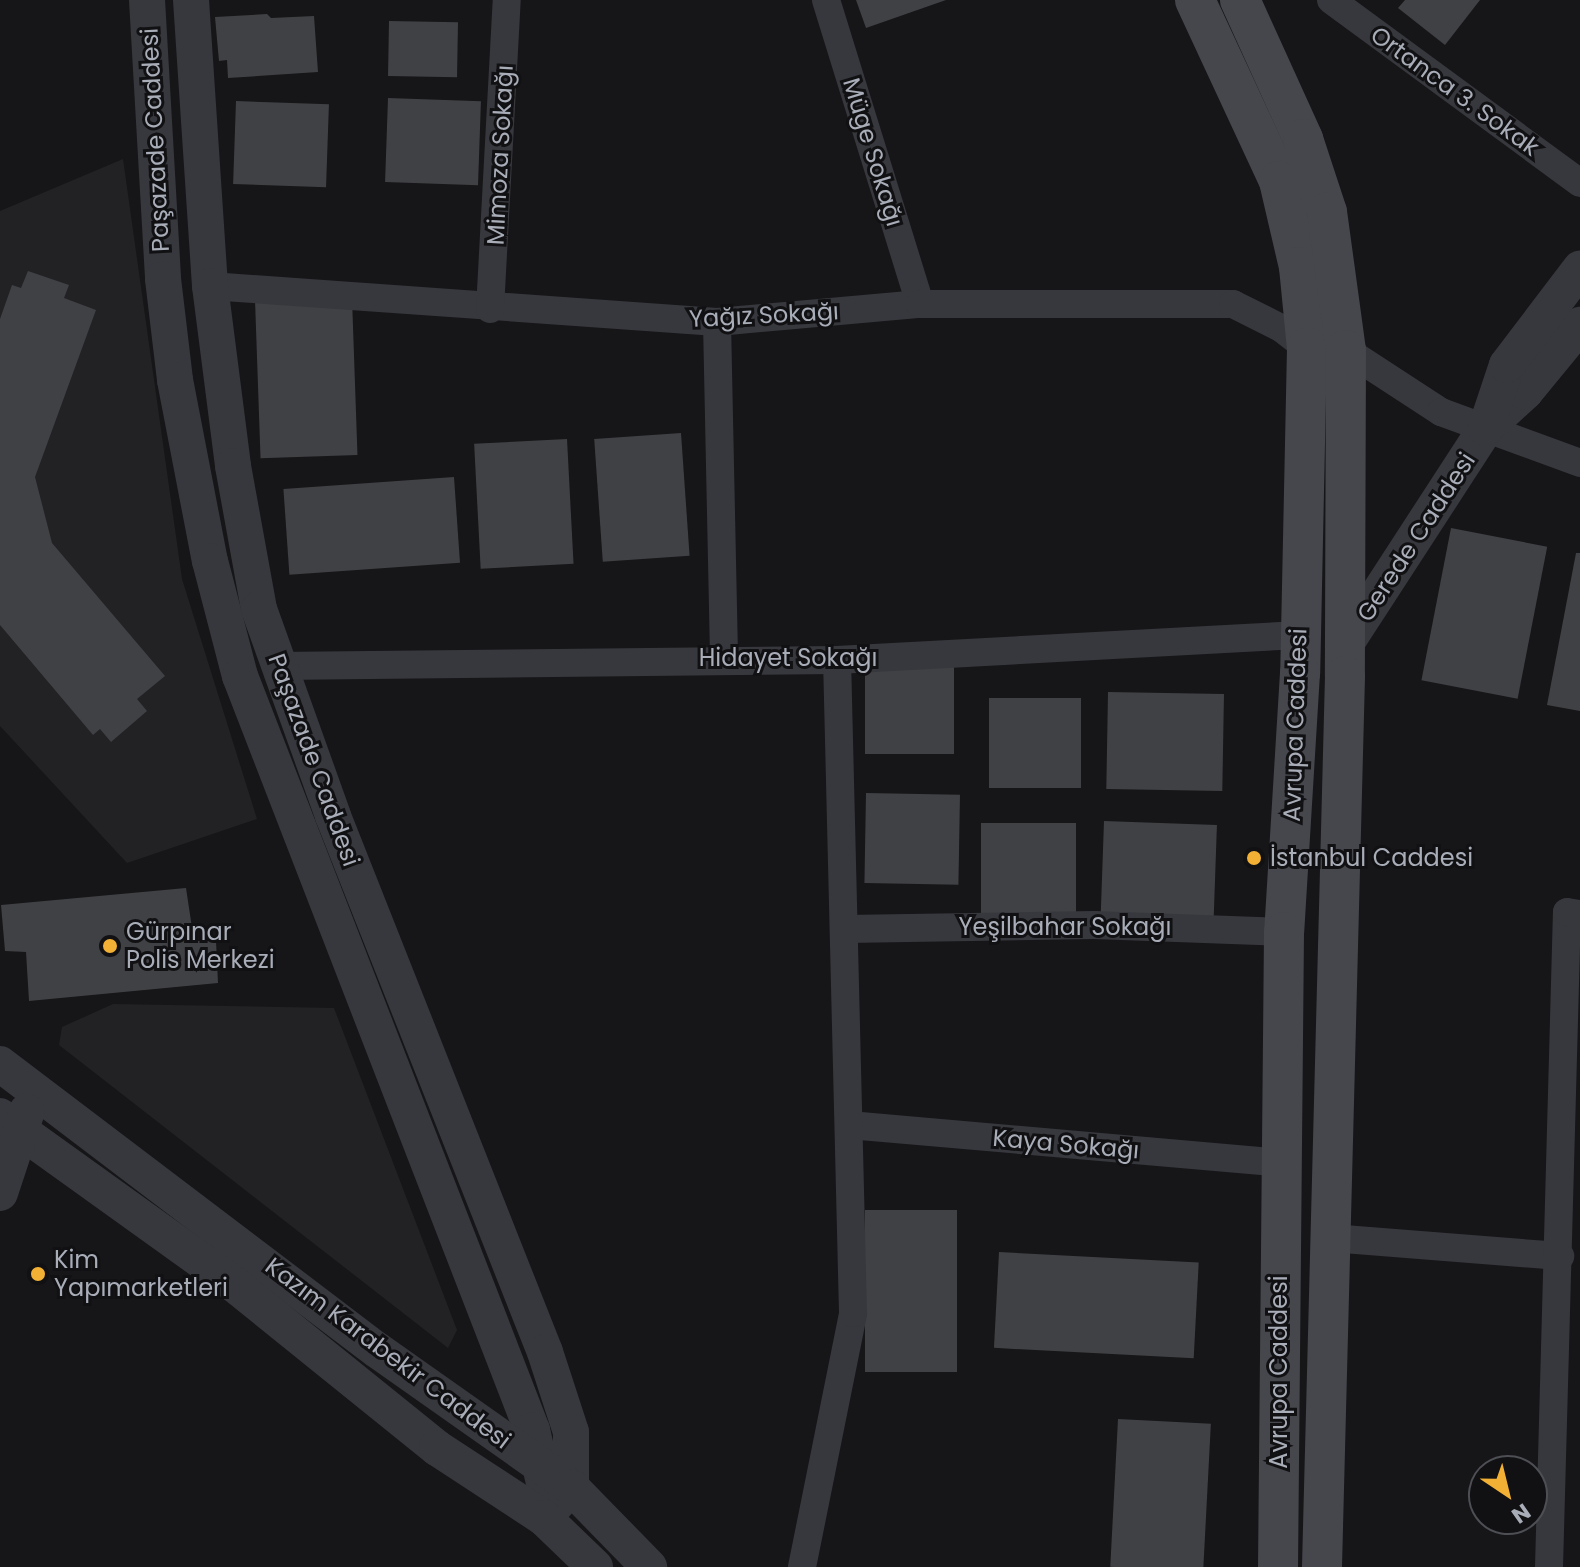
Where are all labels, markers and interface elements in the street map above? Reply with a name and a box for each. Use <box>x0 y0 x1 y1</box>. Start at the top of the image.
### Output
street label: Ortanca 3. Sokak <box>1365 20 1545 162</box>
street label: Paşazade Caddesi <box>135 27 175 253</box>
street label: Mimoza Sokağı <box>481 64 519 246</box>
street label: Müge Sokağı <box>837 74 909 230</box>
street label: Yağız Sokağı <box>688 297 840 333</box>
street label: Gerede Caddesi <box>1351 447 1481 627</box>
street label: Avrupa Caddesi <box>1277 628 1313 822</box>
street label: Hidayet Sokağı <box>699 644 877 672</box>
street label: Paşazade Caddesi <box>262 650 366 870</box>
place label: İstanbul Caddesi <box>1270 844 1473 872</box>
marker: İstanbul Caddesi <box>1245 849 1263 867</box>
street label: Yeşilbahar Sokağı <box>959 913 1171 941</box>
place label: Gürpınar Polis Merkezi <box>126 918 275 974</box>
marker: Gürpınar Polis Merkezi <box>101 937 119 955</box>
street label: Kaya Sokağı <box>992 1123 1140 1165</box>
place label: Kim Yapımarketleri <box>54 1246 228 1302</box>
street label: Kazım Karabekir Caddesi <box>260 1251 516 1455</box>
marker: Kim Yapımarketleri <box>29 1265 47 1283</box>
street label: Avrupa Caddesi <box>1265 1275 1293 1469</box>
north arrow <box>1468 1455 1548 1535</box>
text: N <box>1505 1496 1537 1531</box>

